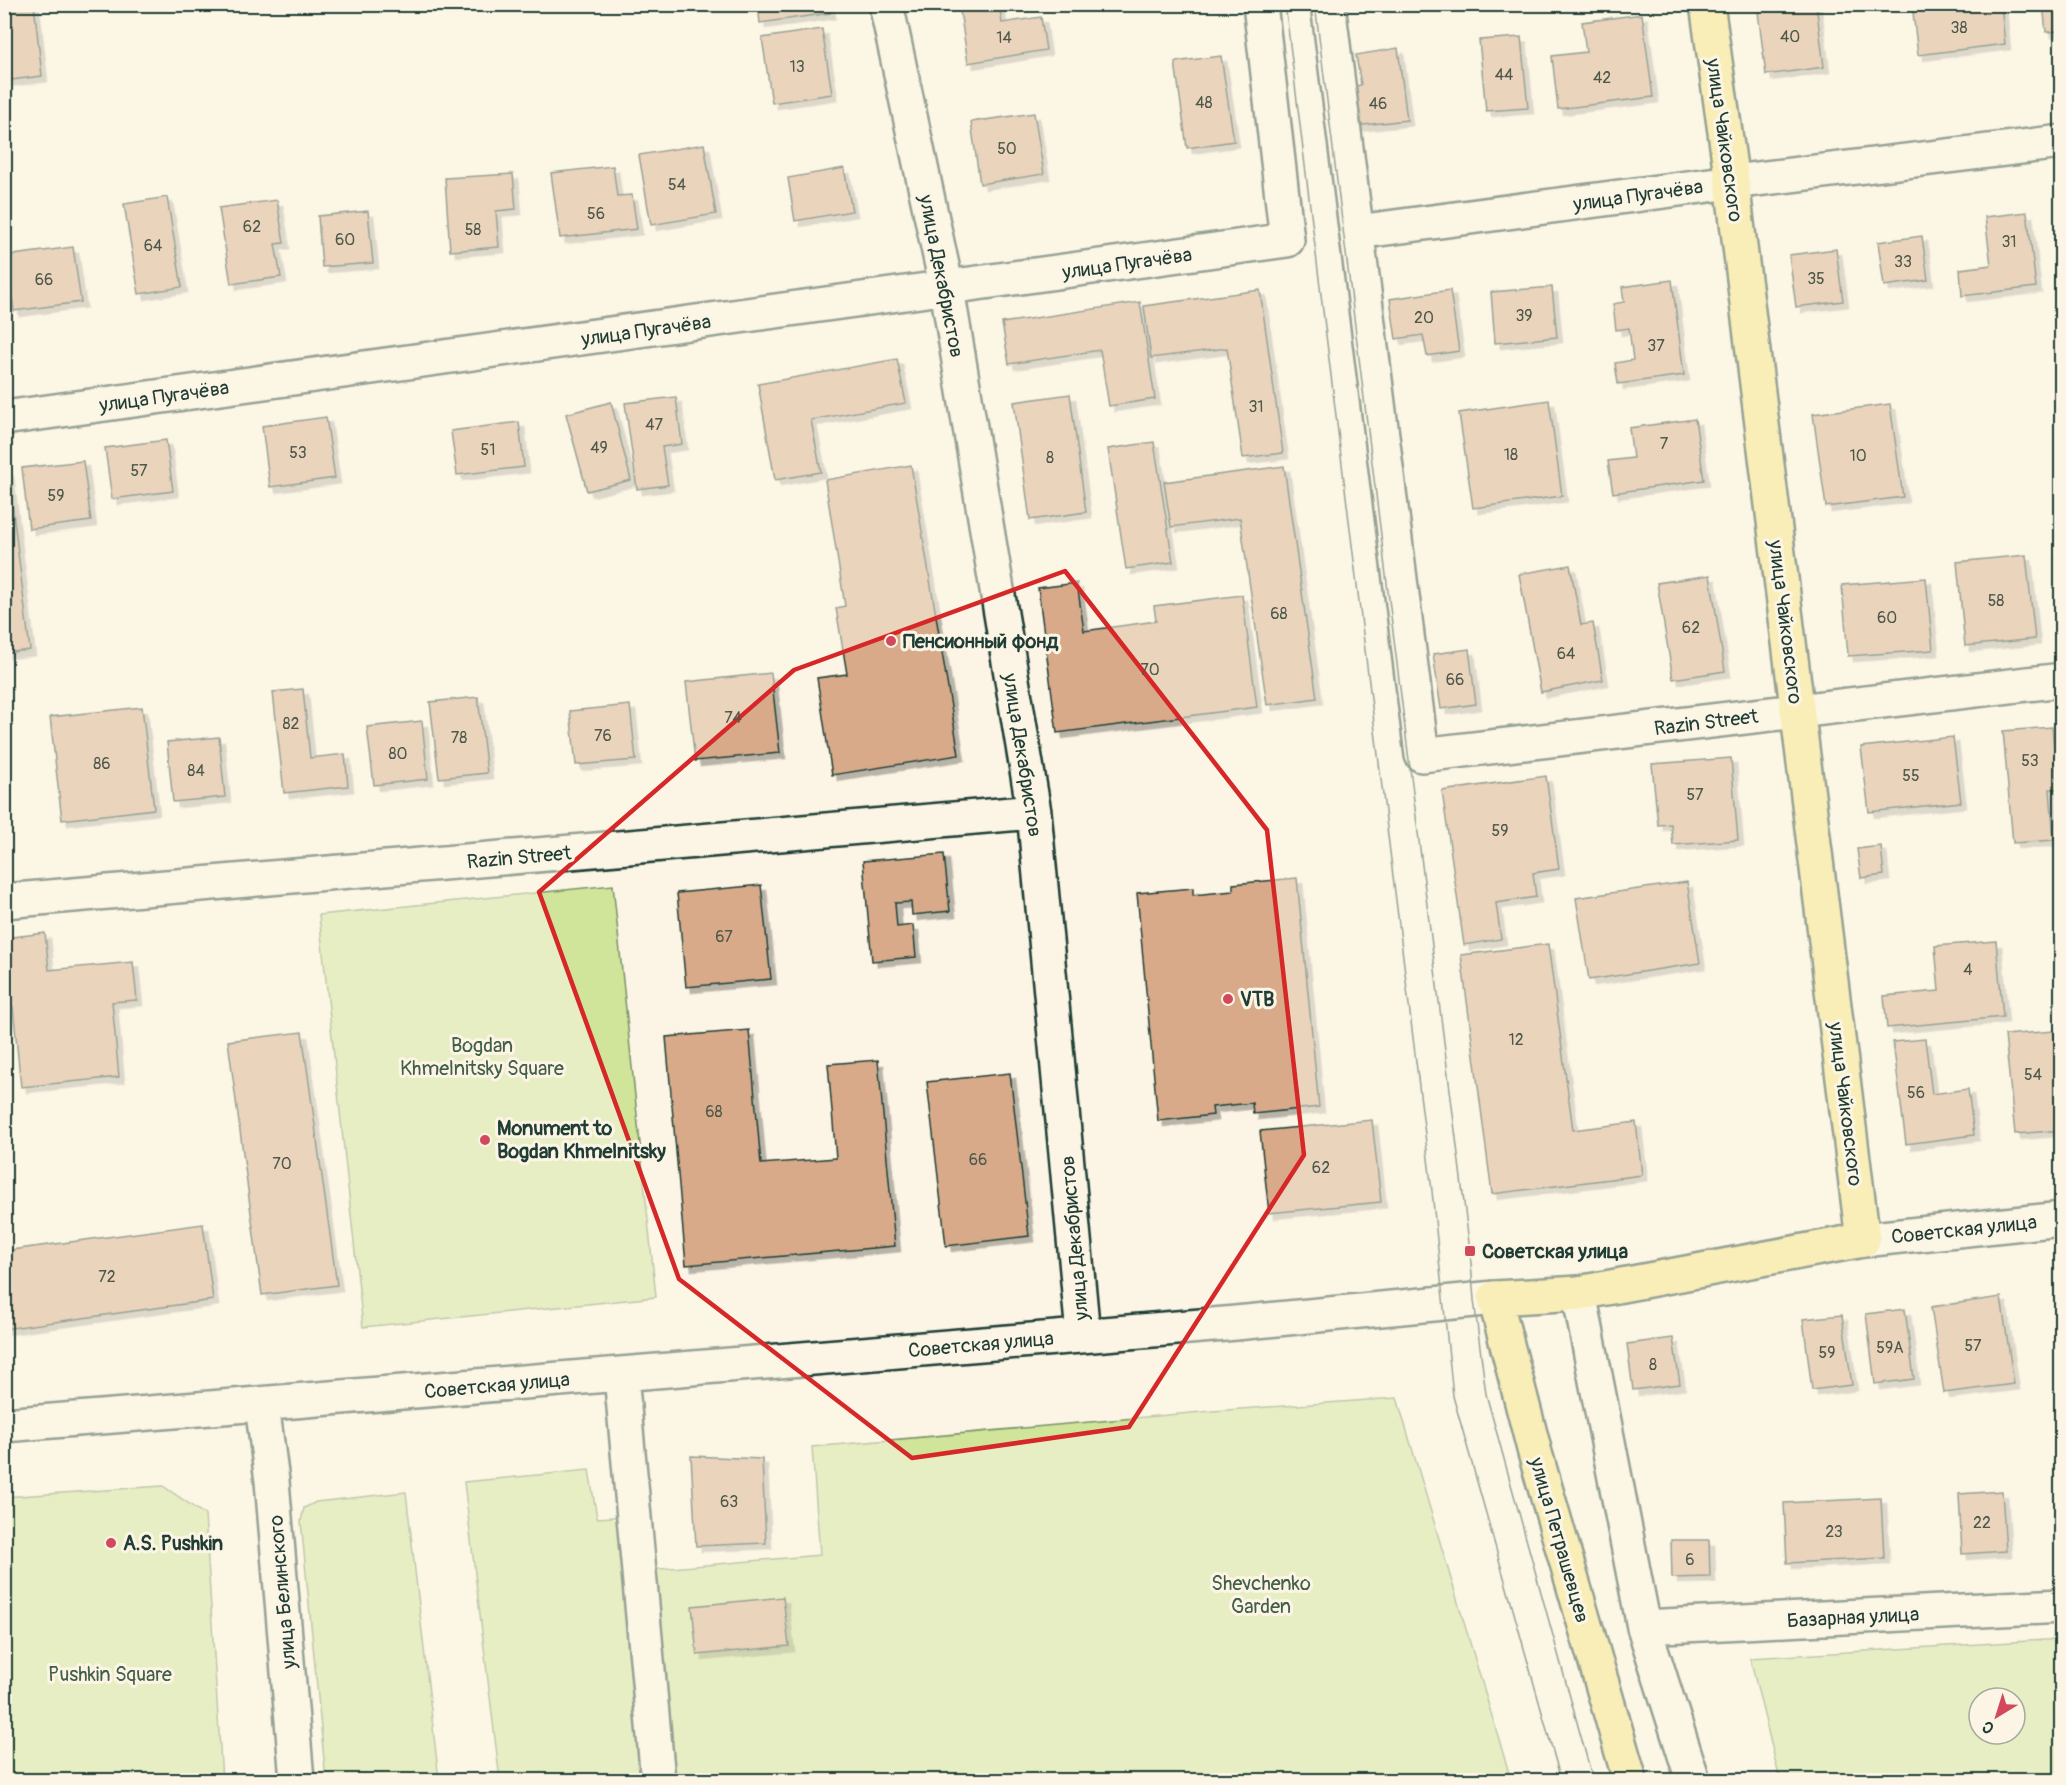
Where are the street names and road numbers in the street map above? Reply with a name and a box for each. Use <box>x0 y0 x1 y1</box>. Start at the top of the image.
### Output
street label: улица Чайковского <box>1701 56 1748 224</box>
street label: улица Пугачёва <box>1571 174 1705 217</box>
street label: улица Декабристов <box>913 192 970 360</box>
street label: улица Пугачёва <box>1060 242 1194 285</box>
street label: улица Пугачёва <box>579 309 713 352</box>
street label: улица Пугачёва <box>97 375 231 418</box>
street label: улица Чайковского <box>1763 538 1808 706</box>
street label: улица Декабристов <box>997 671 1048 839</box>
street label: Razin Street <box>1653 704 1760 741</box>
street label: Razin Street <box>466 840 573 875</box>
street label: улица Чайковского <box>1823 1020 1868 1188</box>
street label: улица Декабристов <box>1055 1155 1094 1322</box>
street label: Советская улица <box>1890 1209 2038 1250</box>
street label: Советская улица <box>907 1326 1055 1363</box>
street label: Советская улица <box>423 1367 571 1404</box>
street label: улица Петрашевцев <box>1524 1454 1595 1626</box>
street label: улица Белинского <box>263 1514 302 1671</box>
street label: Базарная улица <box>1786 1602 1920 1633</box>

